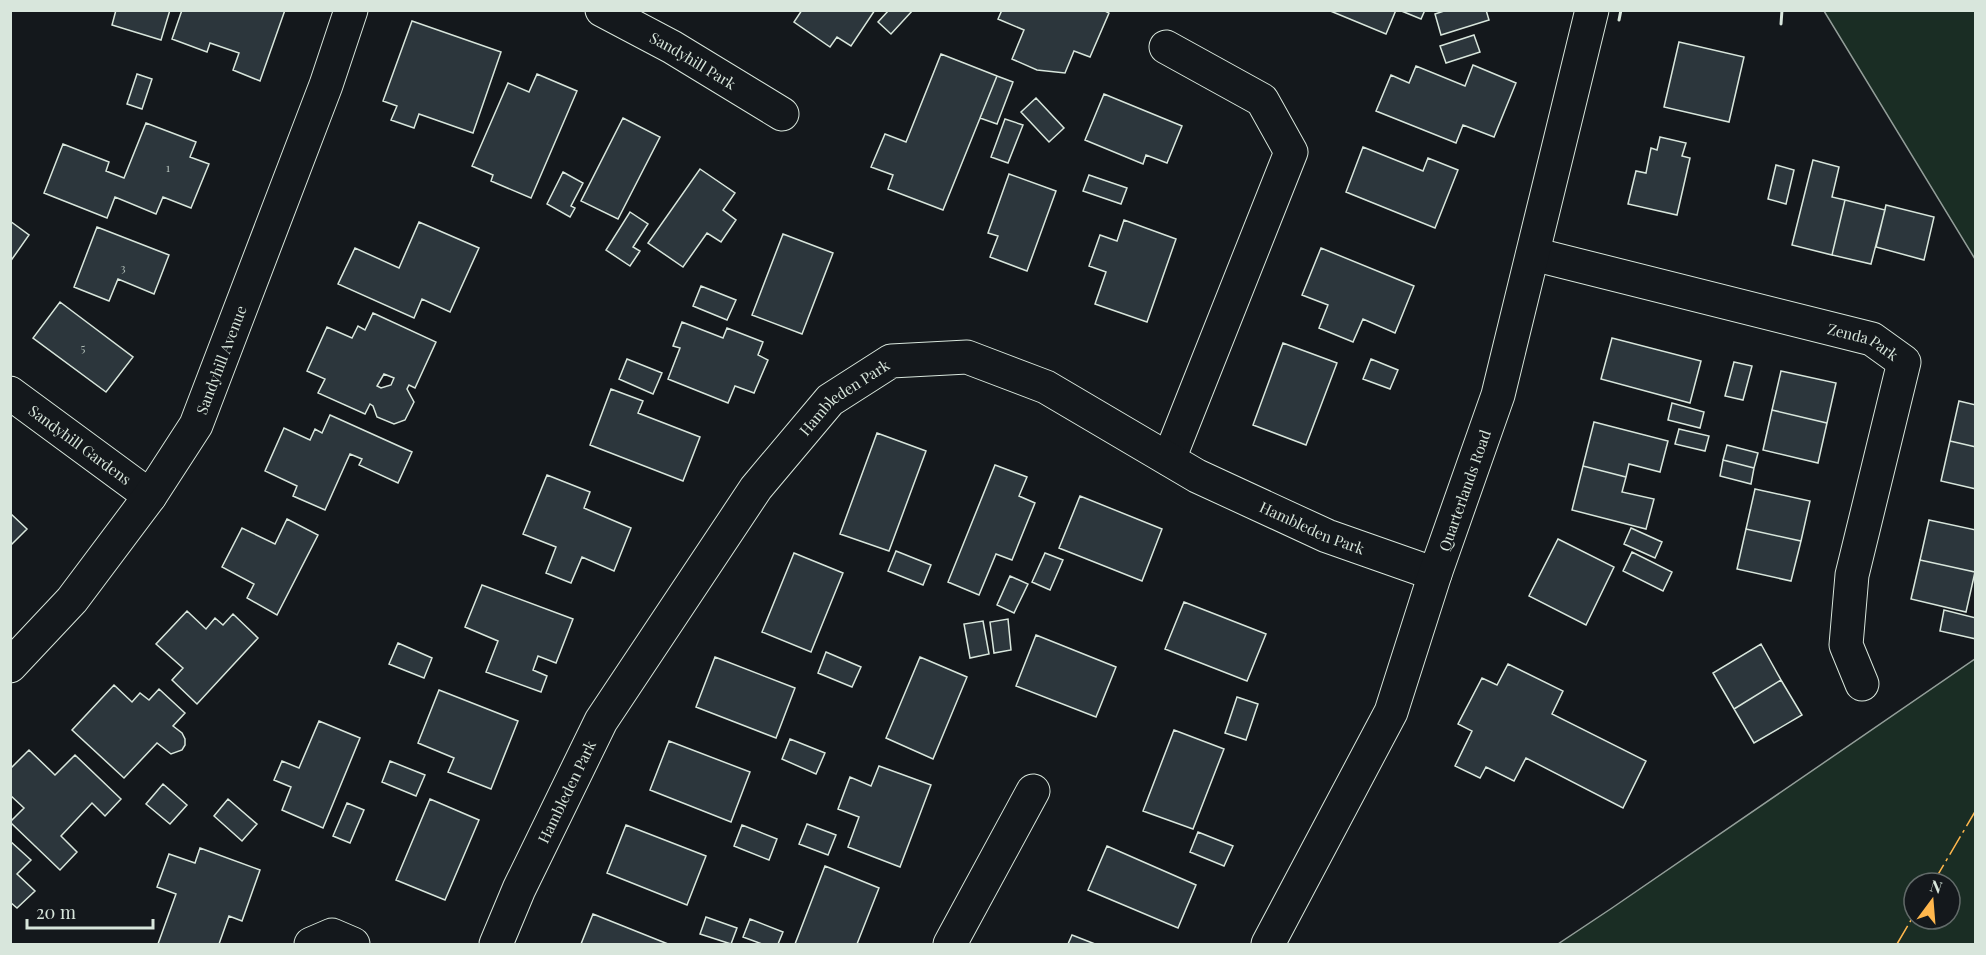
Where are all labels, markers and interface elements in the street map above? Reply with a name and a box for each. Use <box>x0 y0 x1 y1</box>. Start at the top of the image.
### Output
street label: Sandyhill Park <box>646 27 740 94</box>
house number: 1 <box>166 159 171 175</box>
house number: 3 <box>120 259 126 275</box>
street label: Sandyhill Avenue <box>191 302 251 417</box>
street label: Zenda Park <box>1825 318 1903 365</box>
house number: 5 <box>81 339 86 355</box>
street label: Hambleden Park <box>794 354 894 440</box>
street label: Sandyhill Gardens <box>25 400 135 489</box>
street label: Quarterlands Road <box>1434 427 1495 554</box>
street label: Hambleden Park <box>1257 496 1368 559</box>
street label: Hambleden Park <box>533 736 600 846</box>
north arrow <box>1902 871 1962 931</box>
text: N <box>1928 874 1945 898</box>
scale bar <box>27 892 153 930</box>
text: 20 m <box>36 900 76 924</box>

